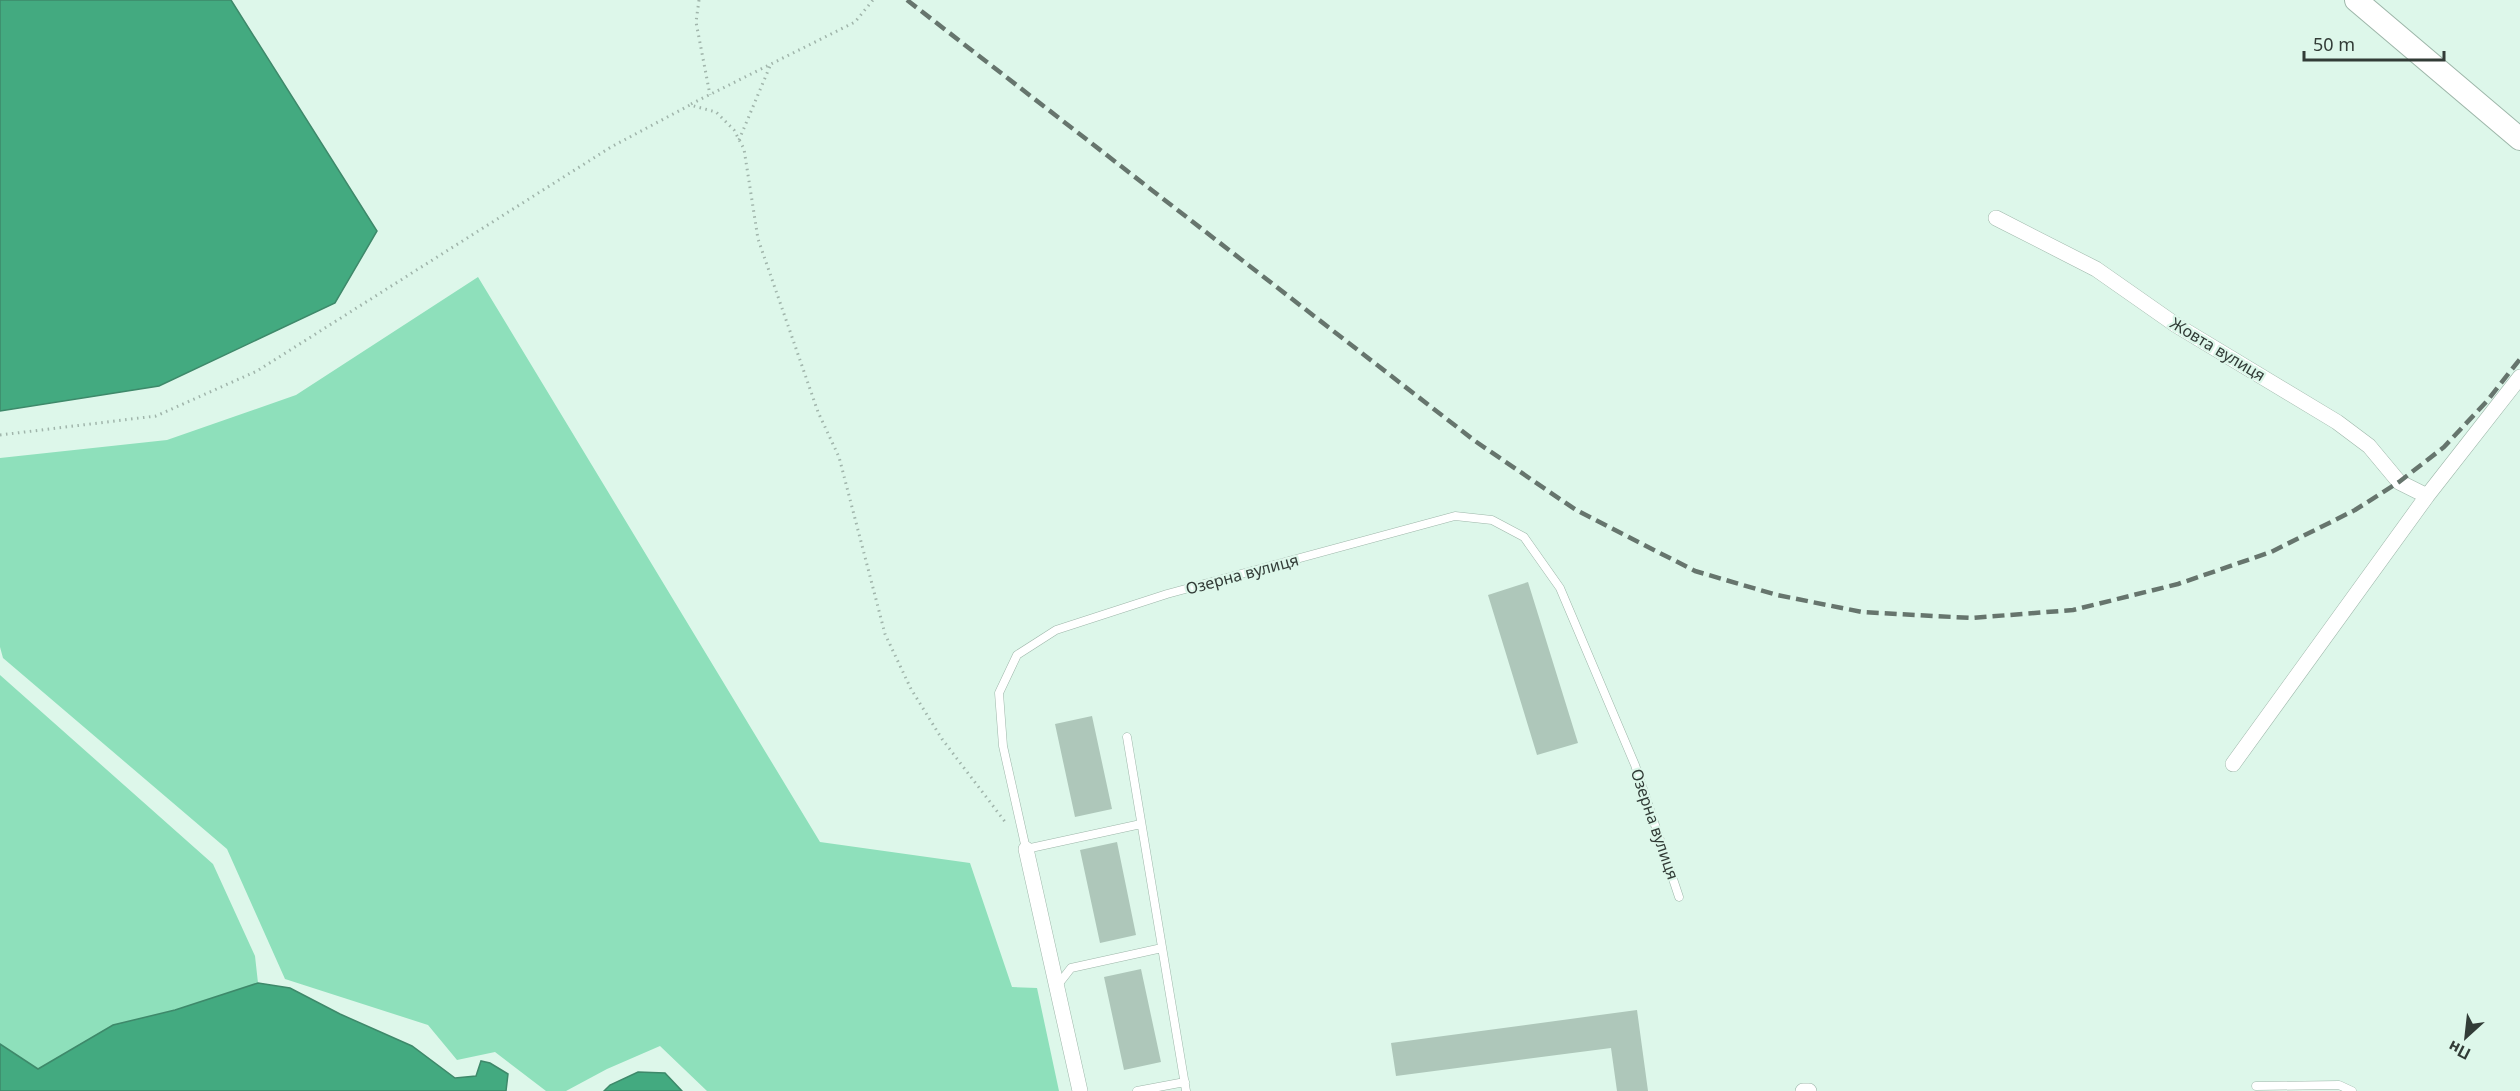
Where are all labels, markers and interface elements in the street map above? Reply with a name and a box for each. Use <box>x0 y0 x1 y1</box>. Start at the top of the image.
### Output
scale bar <box>2304 24 2444 62</box>
text: 50 m <box>2313 32 2355 56</box>
street label: Жовта вулиця <box>2166 312 2270 386</box>
street label: Озерна вулиця <box>1183 548 1301 600</box>
street label: Озерна вулиця <box>1626 766 1684 882</box>
north arrow <box>2436 1007 2496 1067</box>
text: Пн <box>2444 1035 2474 1065</box>

